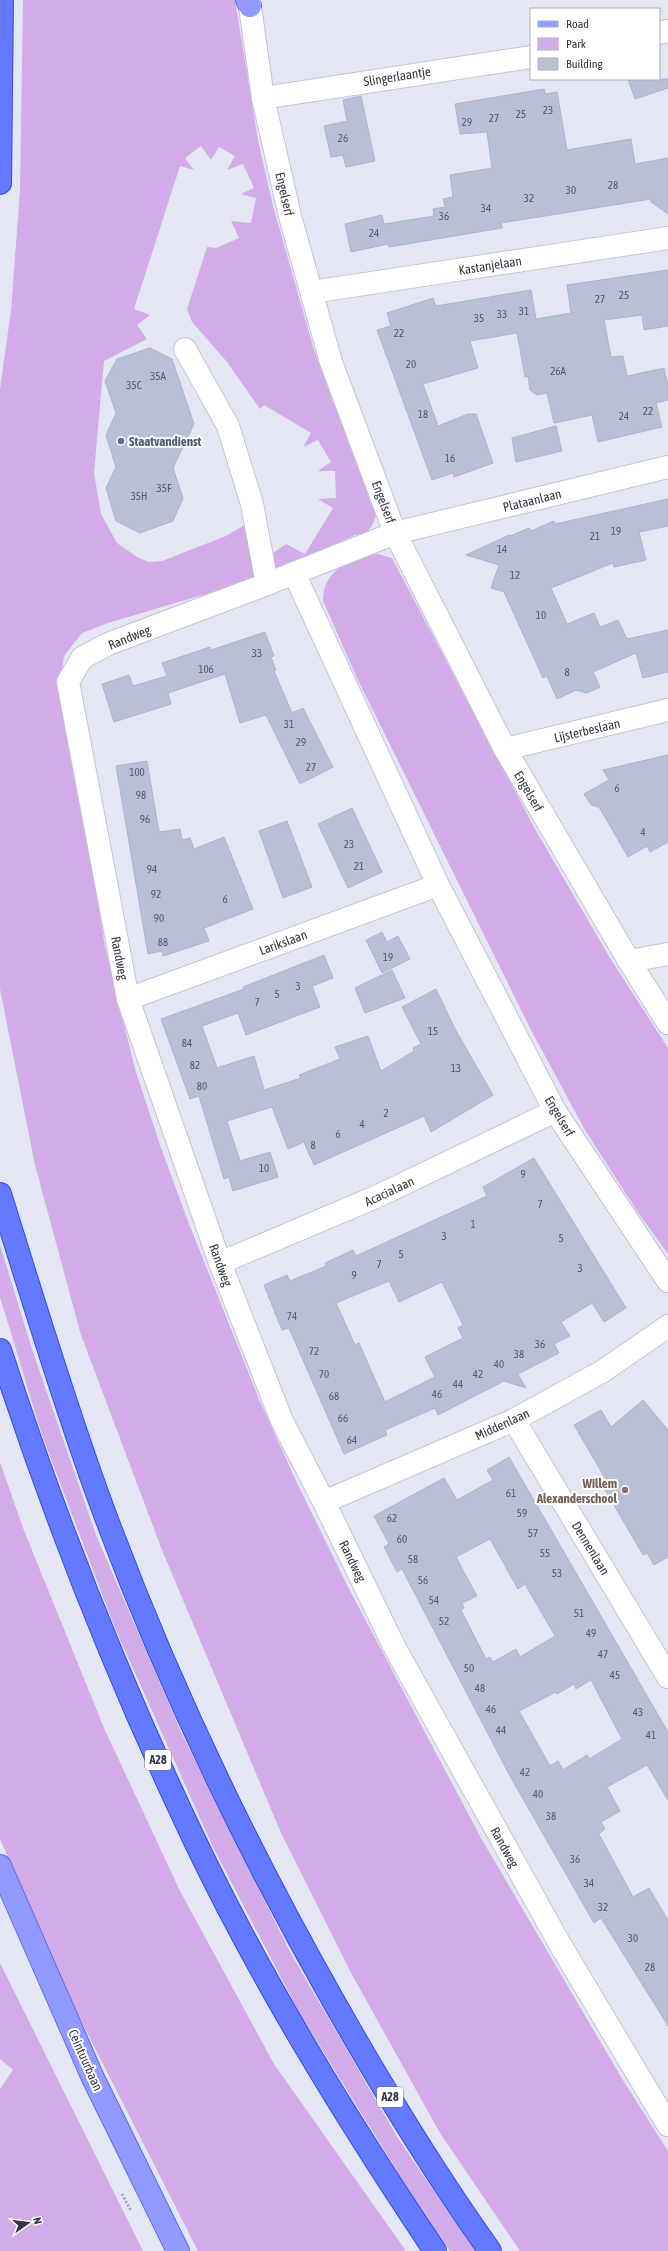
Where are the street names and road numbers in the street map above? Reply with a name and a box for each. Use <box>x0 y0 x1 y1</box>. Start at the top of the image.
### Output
street label: Slingerlaantje <box>362 64 432 89</box>
street label: Engelserf <box>272 171 297 218</box>
street label: Kastanjelaan <box>458 253 523 278</box>
street label: Engelserf <box>369 479 399 526</box>
street label: Plataanlaan <box>501 486 563 515</box>
street label: Randweg <box>106 622 153 653</box>
street label: Lijsterbeslaan <box>553 716 622 745</box>
street label: Engelserf <box>511 768 546 815</box>
street label: Larikslaan <box>257 927 309 958</box>
street label: Randweg <box>108 935 131 982</box>
street label: Engelserf <box>542 1093 578 1139</box>
street label: Acacialaan <box>362 1173 416 1209</box>
street label: Randweg <box>206 1242 235 1289</box>
street label: Middenlaan <box>473 1405 532 1444</box>
street label: Dennenlaan <box>569 1519 612 1578</box>
street label: Randweg <box>336 1538 369 1585</box>
road number: A28 <box>145 1750 171 1770</box>
street label: Randweg <box>487 1824 522 1871</box>
street label: Ceintuurbaan <box>65 2027 106 2093</box>
road number: A28 <box>377 2087 403 2107</box>

